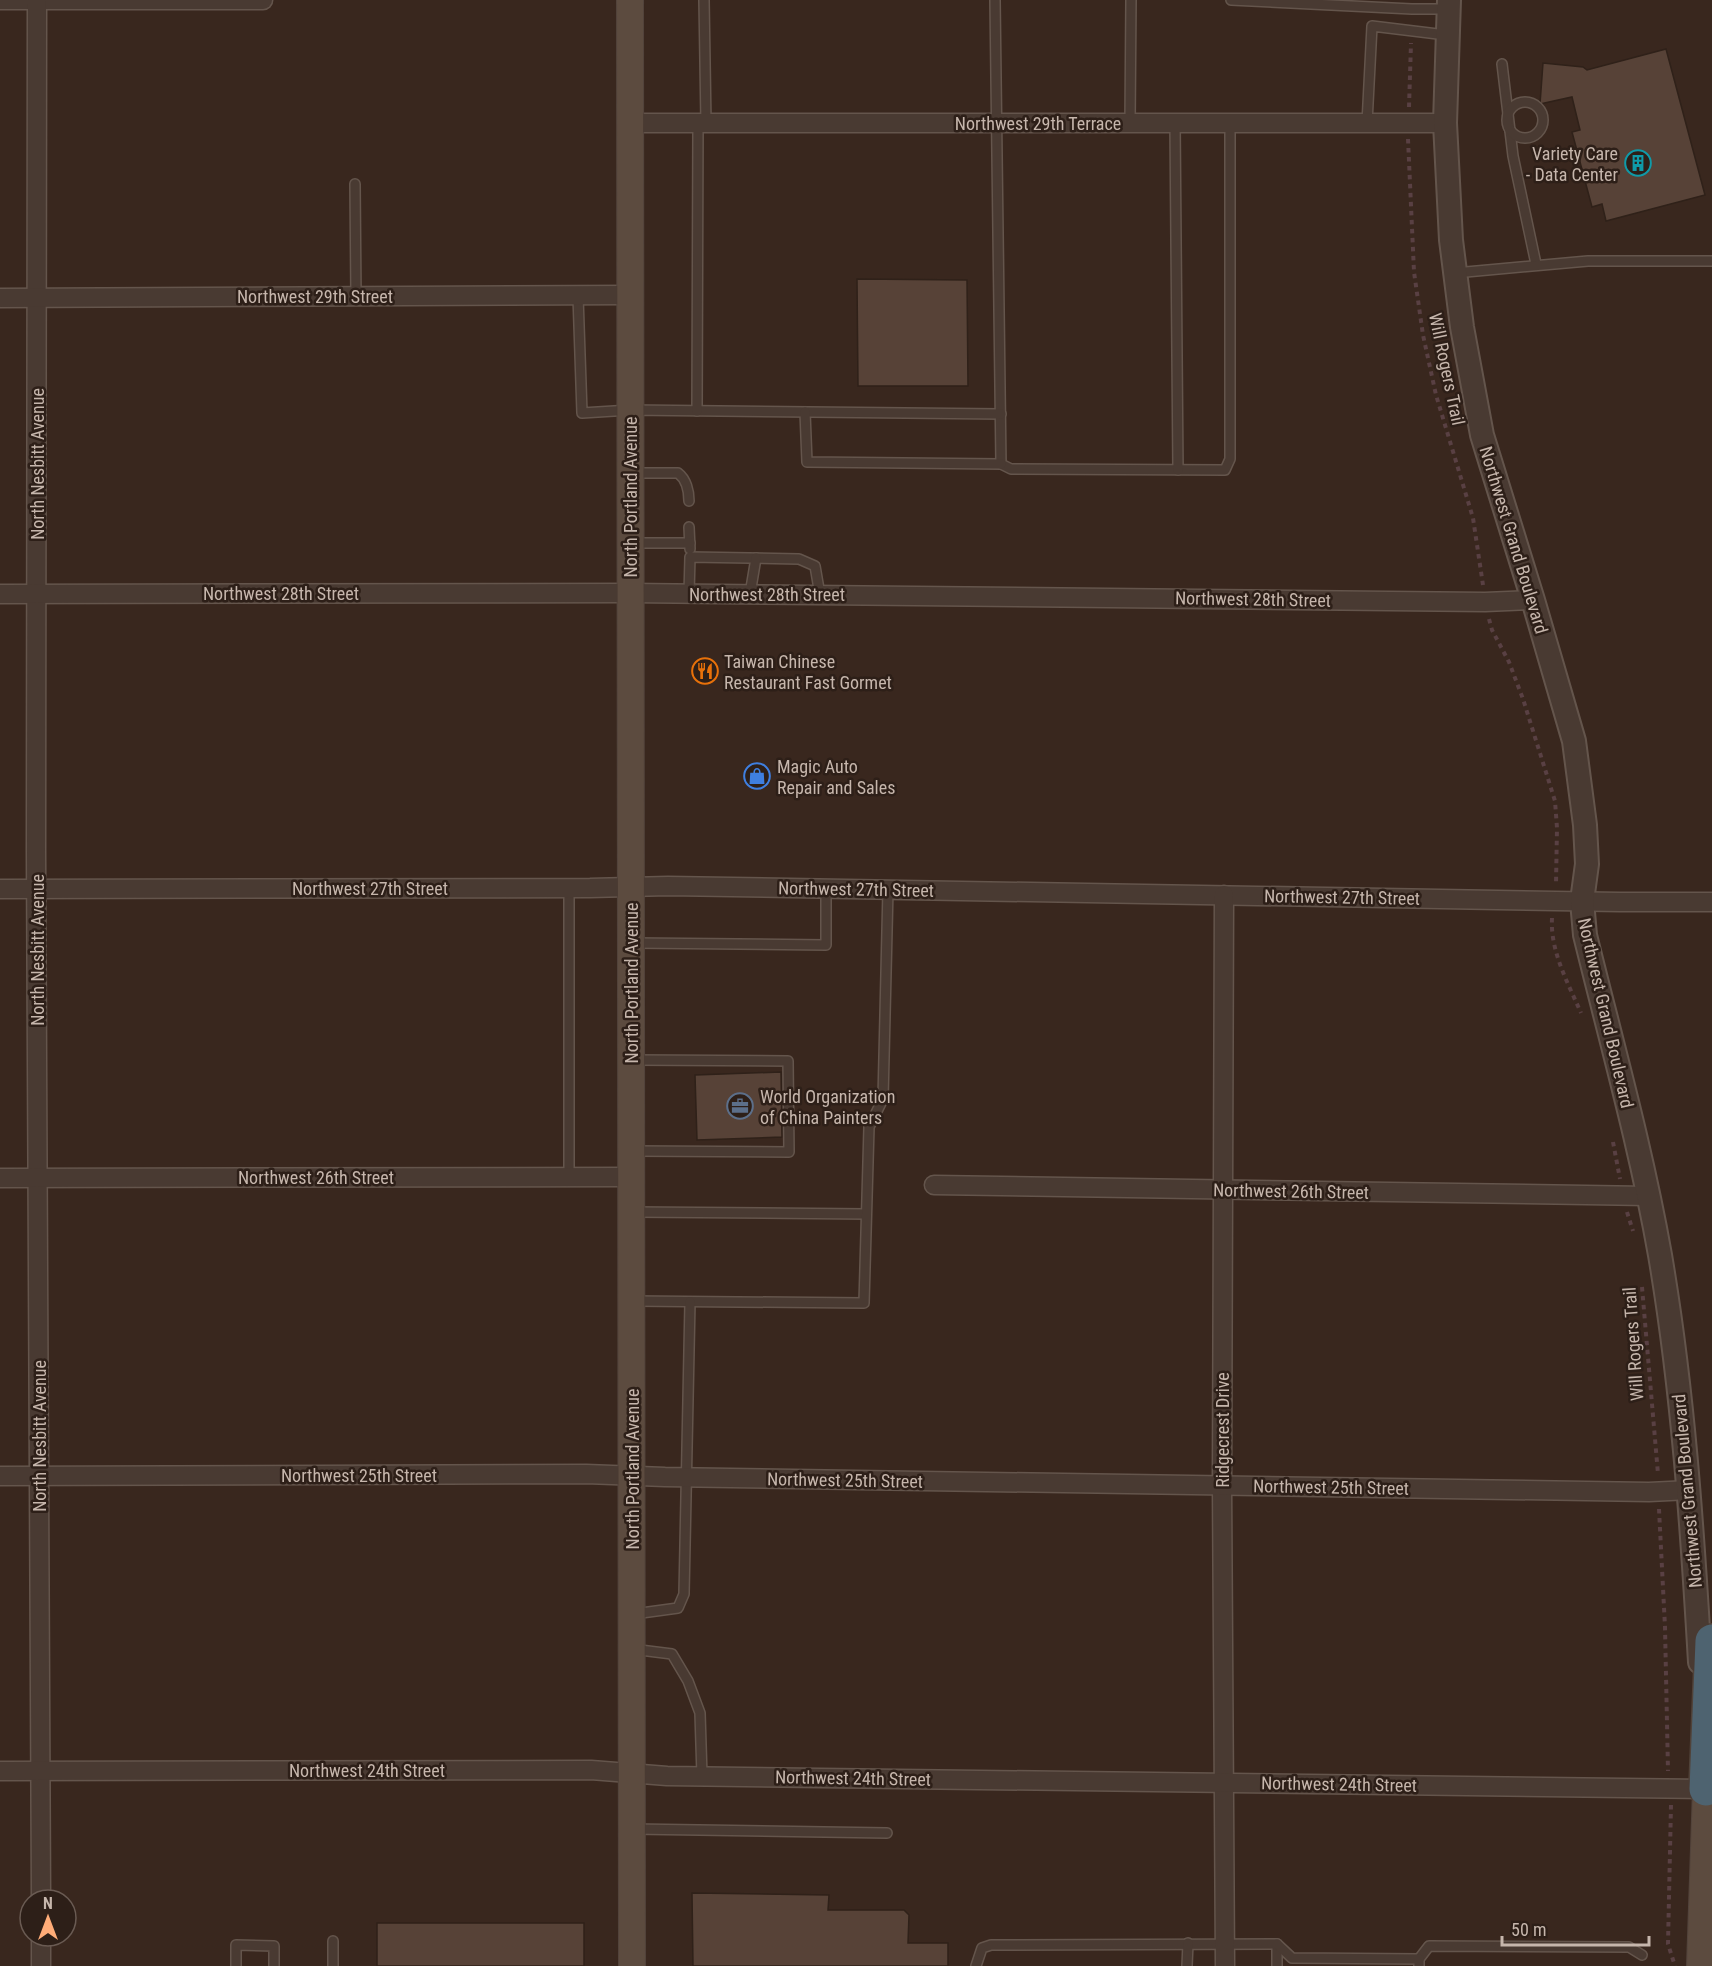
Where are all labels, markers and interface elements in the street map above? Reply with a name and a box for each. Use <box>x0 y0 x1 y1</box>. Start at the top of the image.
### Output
street label: Northwest 29th Terrace <box>955 113 1121 134</box>
place label: Variety Care - Data Center <box>1526 143 1619 185</box>
building icon: Variety Care - Data Center <box>1623 148 1653 178</box>
street label: Northwest 29th Street <box>237 286 393 307</box>
street label: Will Rogers Trail <box>1425 311 1469 427</box>
street label: North Nesbitt Avenue <box>27 388 48 540</box>
street label: North Portland Avenue <box>620 417 641 577</box>
street label: Northwest Grand Boulevard <box>1476 444 1552 636</box>
street label: Northwest 28th Street <box>203 583 359 604</box>
street label: Northwest 28th Street <box>689 584 845 605</box>
street label: Northwest 28th Street <box>1175 587 1331 611</box>
place label: Taiwan Chinese Restaurant Fast Gormet <box>724 651 892 693</box>
restaurant icon: Taiwan Chinese Restaurant Fast Gormet <box>690 656 720 686</box>
place label: Magic Auto Repair and Sales <box>777 756 895 798</box>
shop icon: Magic Auto Repair and Sales <box>742 761 772 791</box>
street label: North Nesbitt Avenue <box>27 874 48 1026</box>
street label: Northwest 27th Street <box>778 877 934 901</box>
street label: Northwest 27th Street <box>292 878 448 899</box>
street label: Northwest 27th Street <box>1264 885 1420 909</box>
street label: North Portland Avenue <box>621 903 642 1063</box>
street label: Northwest Grand Boulevard <box>1574 916 1638 1110</box>
place label: World Organization of China Painters <box>760 1086 895 1128</box>
office icon: World Organization of China Painters <box>725 1091 755 1121</box>
street label: Northwest 26th Street <box>238 1167 394 1188</box>
street label: Northwest 26th Street <box>1213 1179 1369 1203</box>
street label: Will Rogers Trail <box>1619 1286 1647 1402</box>
street label: North Nesbitt Avenue <box>29 1360 50 1512</box>
street label: Ridgecrest Drive <box>1212 1372 1233 1488</box>
street label: North Portland Avenue <box>622 1389 643 1549</box>
street label: Northwest Grand Boulevard <box>1668 1393 1706 1589</box>
street label: Northwest 25th Street <box>281 1465 437 1486</box>
street label: Northwest 25th Street <box>767 1468 923 1492</box>
street label: Northwest 25th Street <box>1253 1475 1409 1499</box>
street label: Northwest 24th Street <box>289 1760 445 1781</box>
street label: Northwest 24th Street <box>775 1766 931 1790</box>
street label: Northwest 24th Street <box>1261 1772 1417 1796</box>
north arrow <box>18 1888 78 1948</box>
text: N <box>43 1894 53 1913</box>
scale bar <box>1502 1909 1649 1947</box>
text: 50 m <box>1511 1919 1546 1940</box>

